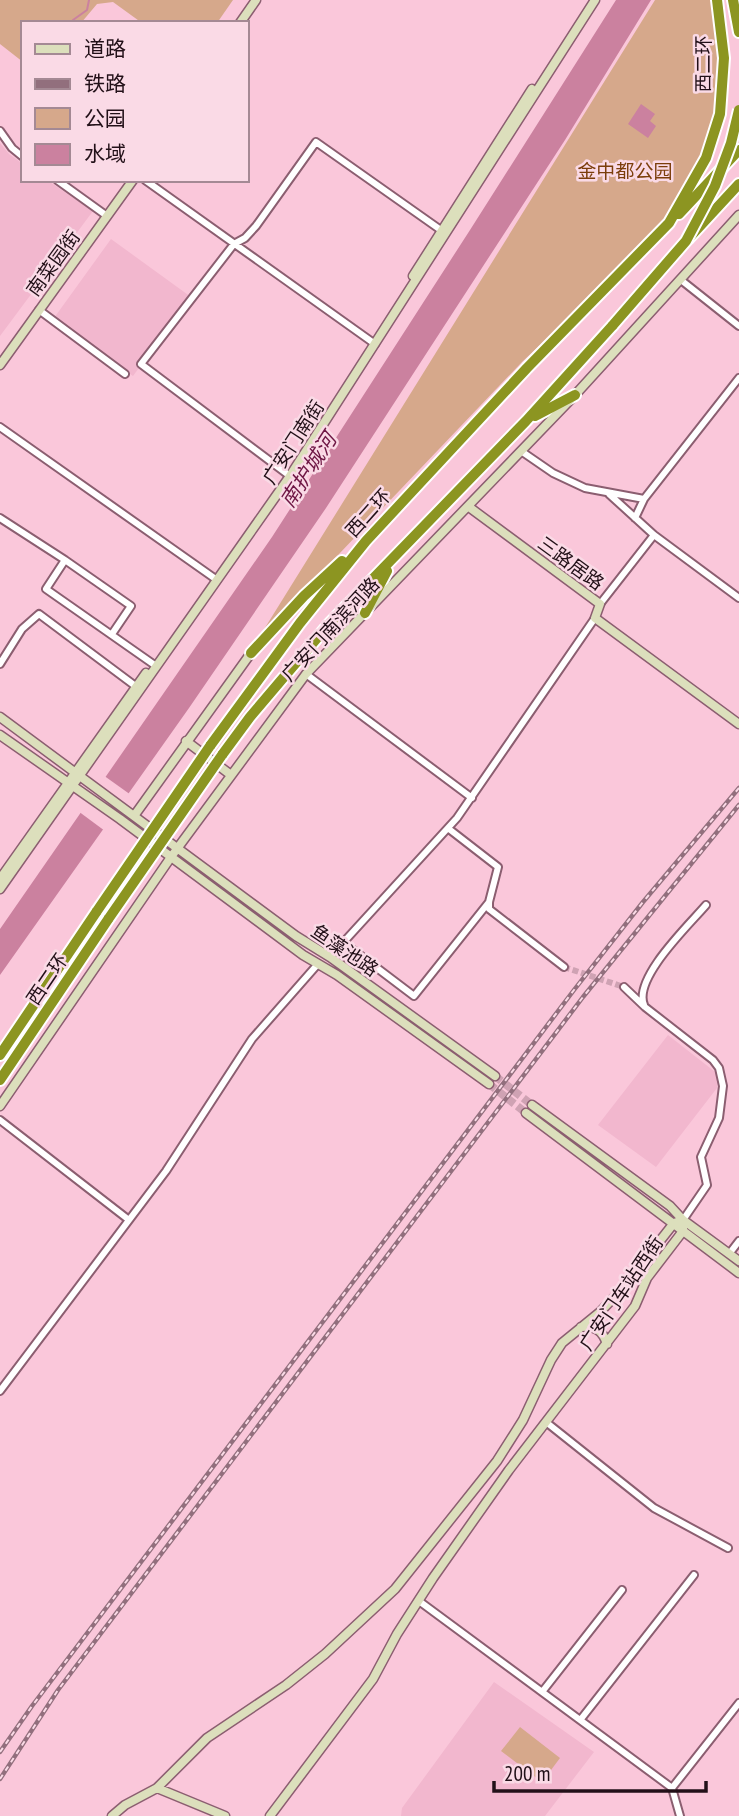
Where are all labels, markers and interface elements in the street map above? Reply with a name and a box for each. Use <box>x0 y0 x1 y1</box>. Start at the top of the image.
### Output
legend <box>21 21 248 182</box>
text: 道路 <box>84 35 126 62</box>
street label: 西二环 <box>691 35 715 93</box>
text: 铁路 <box>84 70 126 97</box>
text: 公园 <box>84 105 126 132</box>
text: 水域 <box>84 140 126 167</box>
park label: 金中都公园 <box>577 159 673 183</box>
street label: 南菜园街 <box>21 225 85 301</box>
street label: 广安门南街 <box>257 396 329 488</box>
water label: 南护城河 <box>274 424 344 513</box>
street label: 西二环 <box>340 484 396 542</box>
street label: 三路居路 <box>533 531 609 595</box>
street label: 广安门南滨河路 <box>276 572 384 686</box>
street label: 鱼藻池路 <box>307 919 383 981</box>
street label: 西二环 <box>21 949 73 1009</box>
street label: 广安门车站西街 <box>574 1231 668 1355</box>
scale bar <box>494 1750 706 1794</box>
text: 200 m <box>504 1760 550 1787</box>

